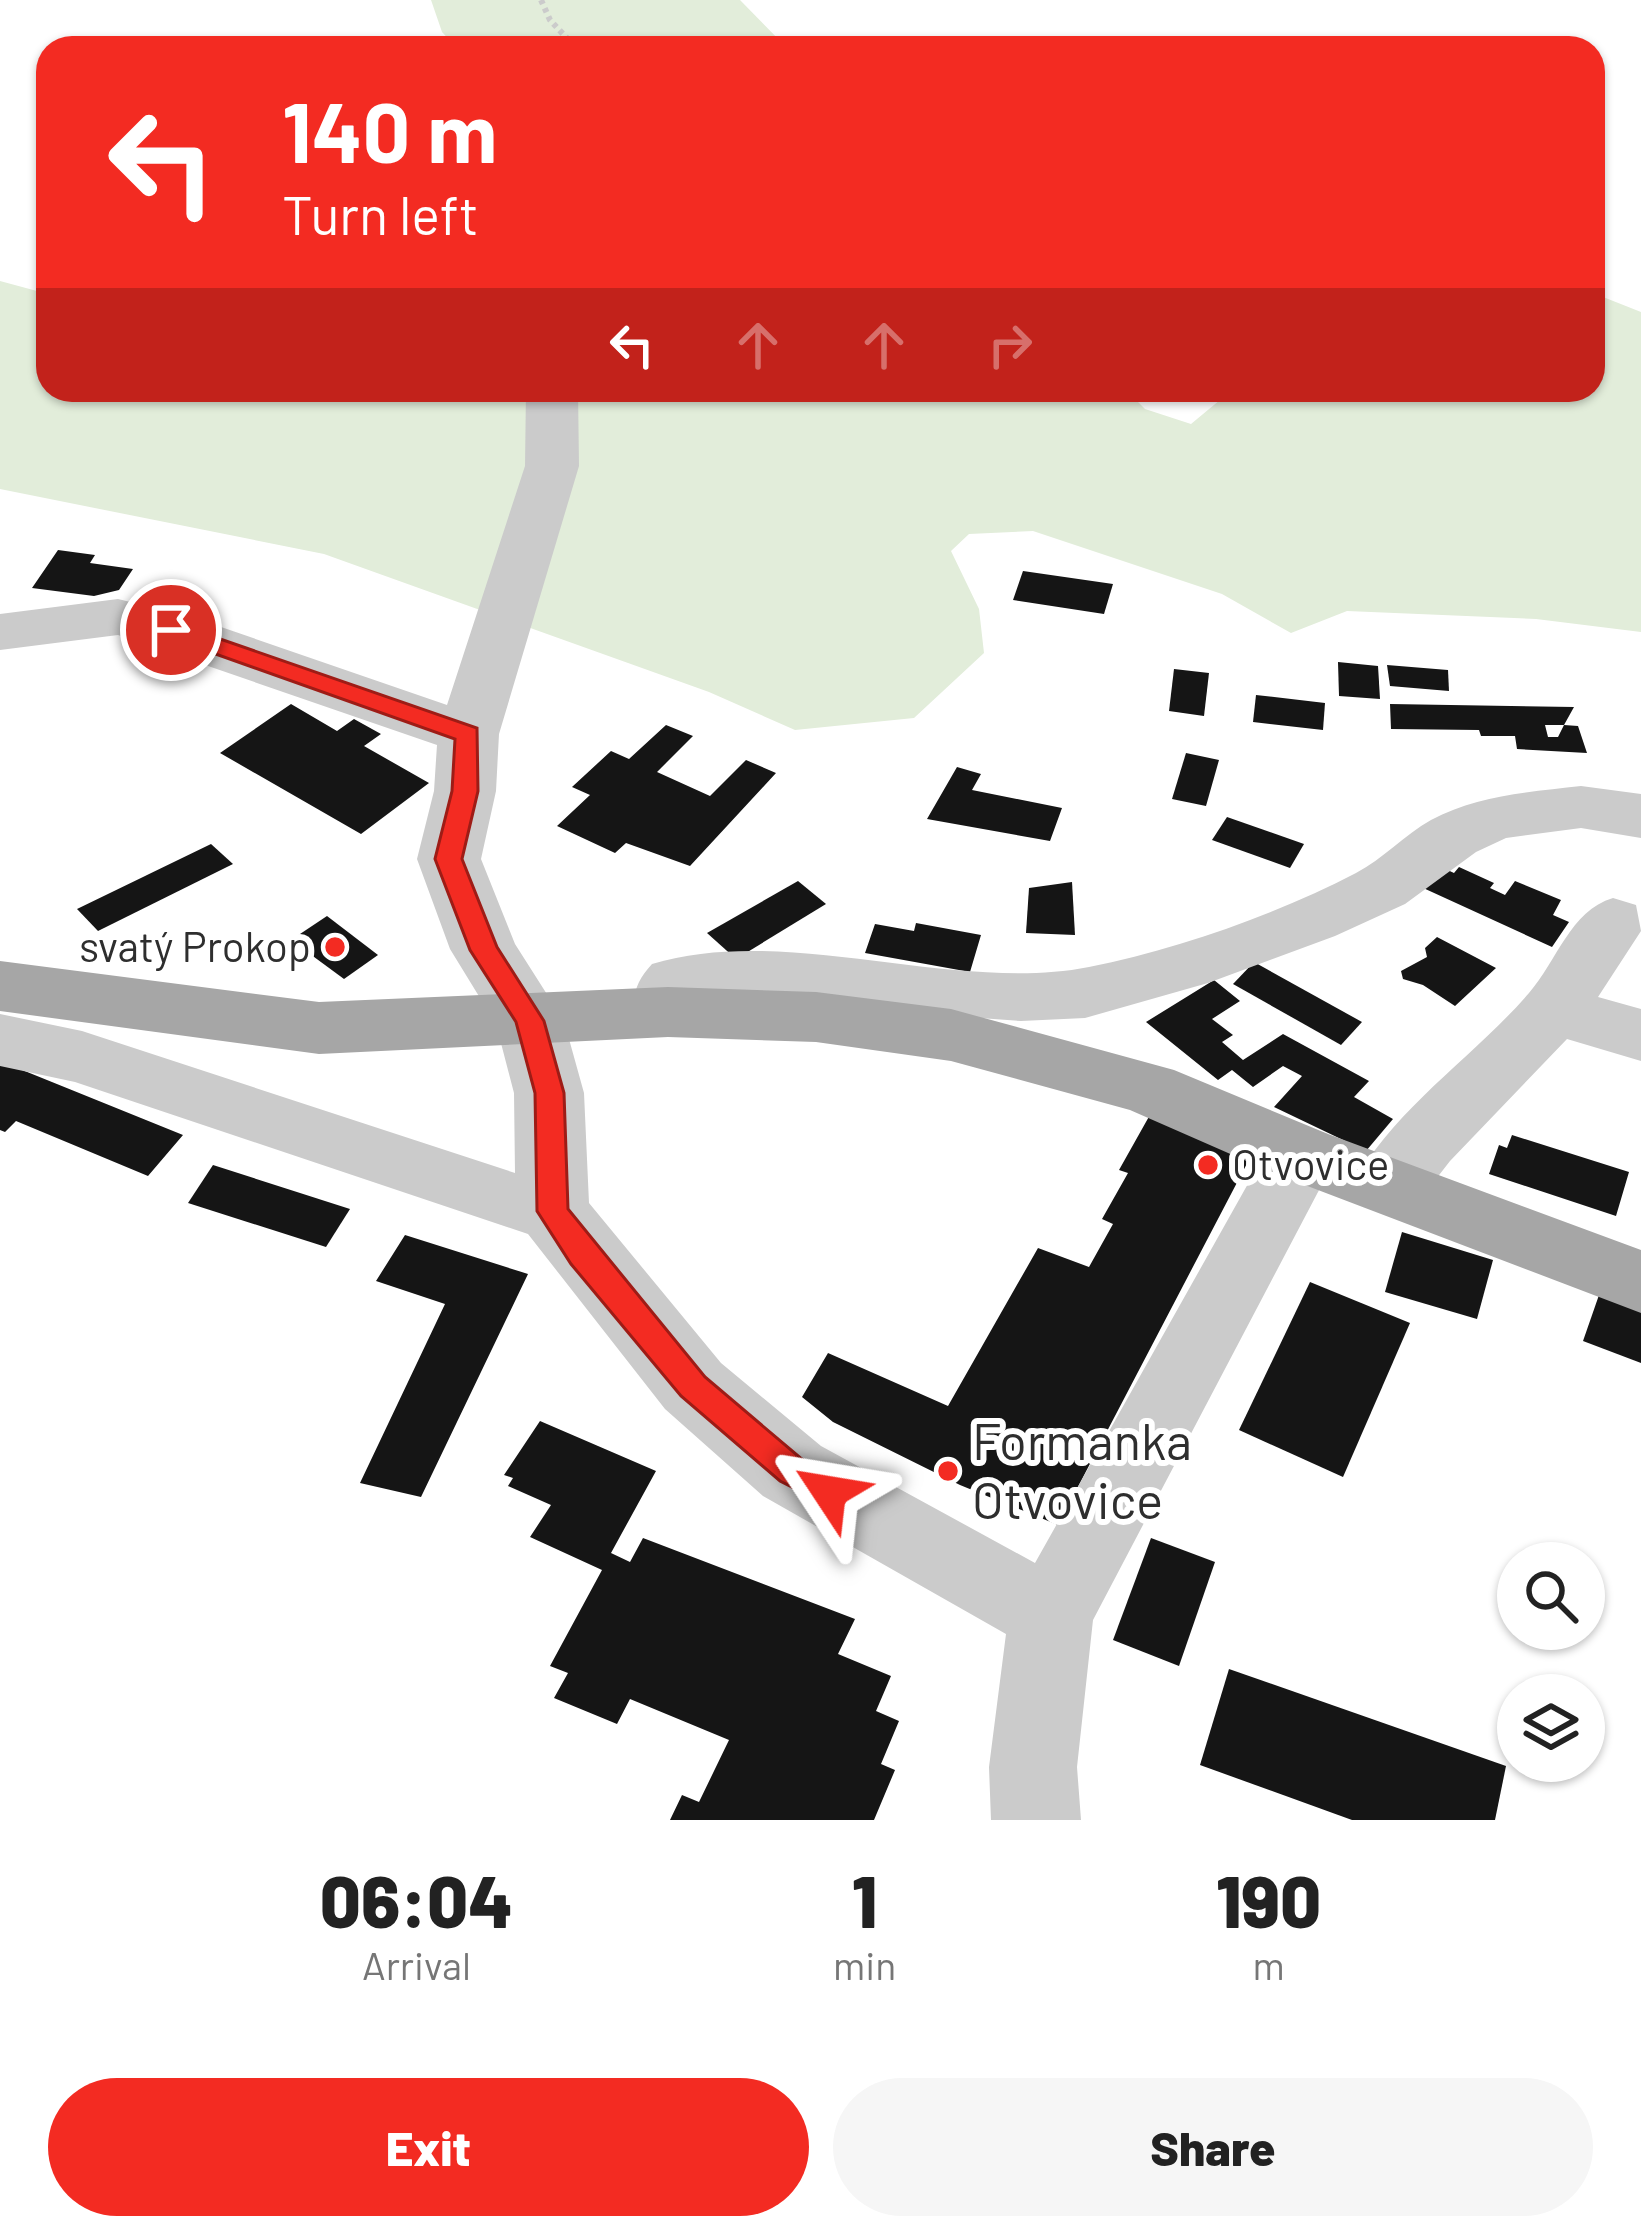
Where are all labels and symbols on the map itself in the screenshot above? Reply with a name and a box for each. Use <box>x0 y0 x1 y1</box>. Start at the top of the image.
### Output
pin <box>120 579 222 681</box>
place label: svatý Prokop <box>79 920 311 971</box>
marker: svatý Prokop <box>322 934 348 960</box>
place label: Otvovice <box>1232 1138 1389 1188</box>
marker: Otvovice <box>1195 1152 1221 1178</box>
place label: Formanka Otvovice <box>972 1409 1192 1529</box>
position arrow <box>766 1429 892 1555</box>
marker: Formanka Otvovice <box>935 1458 961 1484</box>

